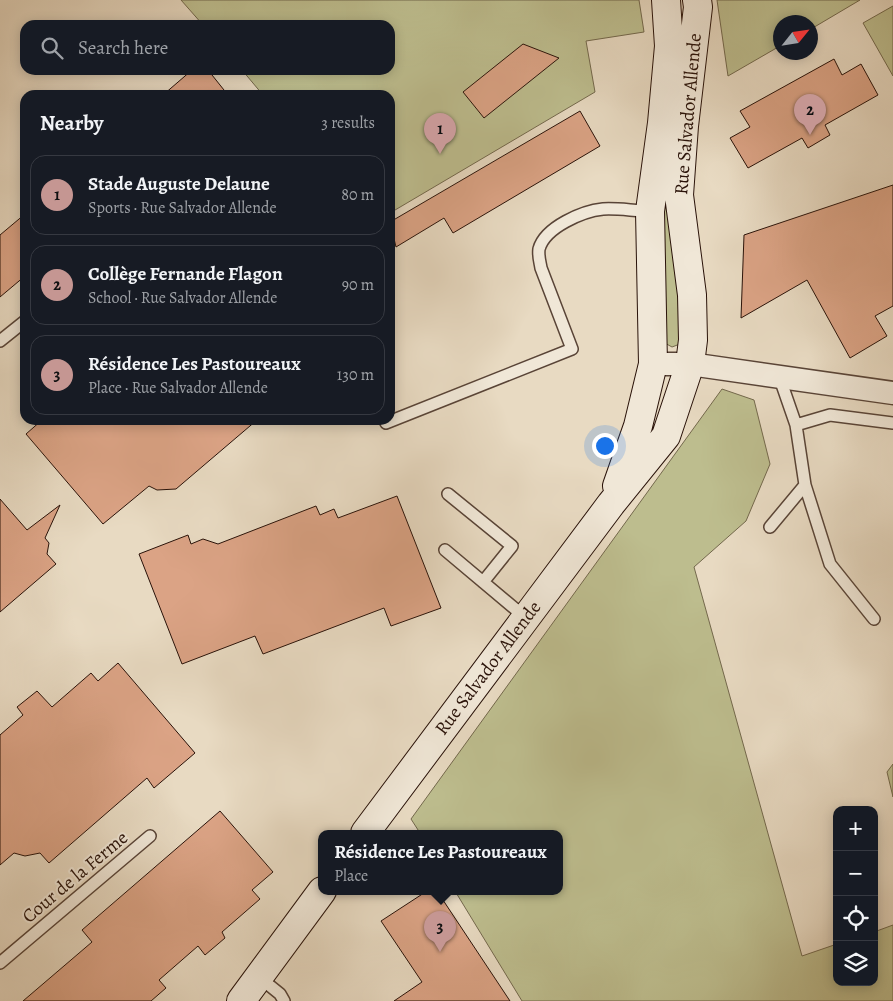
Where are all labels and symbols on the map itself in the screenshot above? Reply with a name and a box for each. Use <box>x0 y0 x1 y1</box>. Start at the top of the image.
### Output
north arrow <box>773 15 818 60</box>
street label: Rue Salvador Allende <box>668 32 708 196</box>
pin: 2 <box>794 94 826 135</box>
pin: 1 <box>424 113 456 154</box>
your location <box>592 433 618 459</box>
street label: Rue Salvador Allende <box>429 595 547 741</box>
street label: Cour de la Ferme <box>16 825 134 929</box>
pin: 3 <box>424 911 456 952</box>

